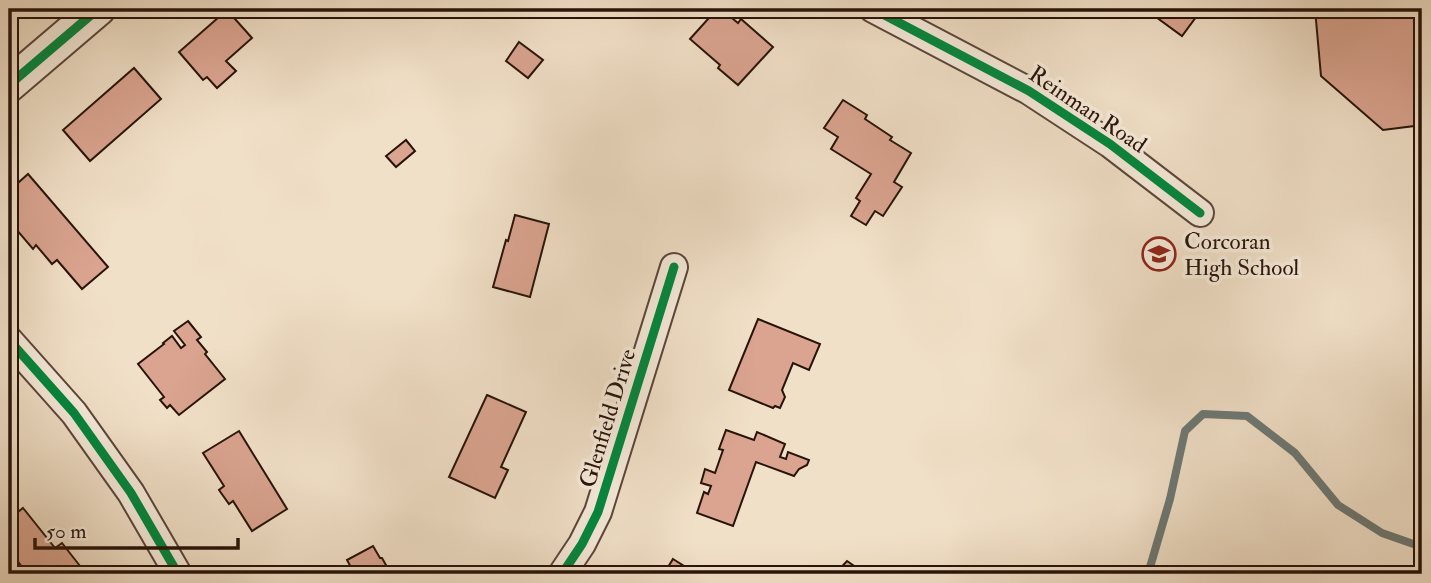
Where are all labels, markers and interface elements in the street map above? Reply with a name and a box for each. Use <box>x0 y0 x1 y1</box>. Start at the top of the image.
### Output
street label: Reinman Road <box>1023 59 1152 159</box>
place label: Corcoran High School <box>1184 227 1299 282</box>
school or university icon: Corcoran High School <box>1140 235 1178 273</box>
street label: Glenfield Drive <box>573 345 642 491</box>
scale bar <box>35 506 238 550</box>
text: 50 m <box>46 518 87 545</box>

